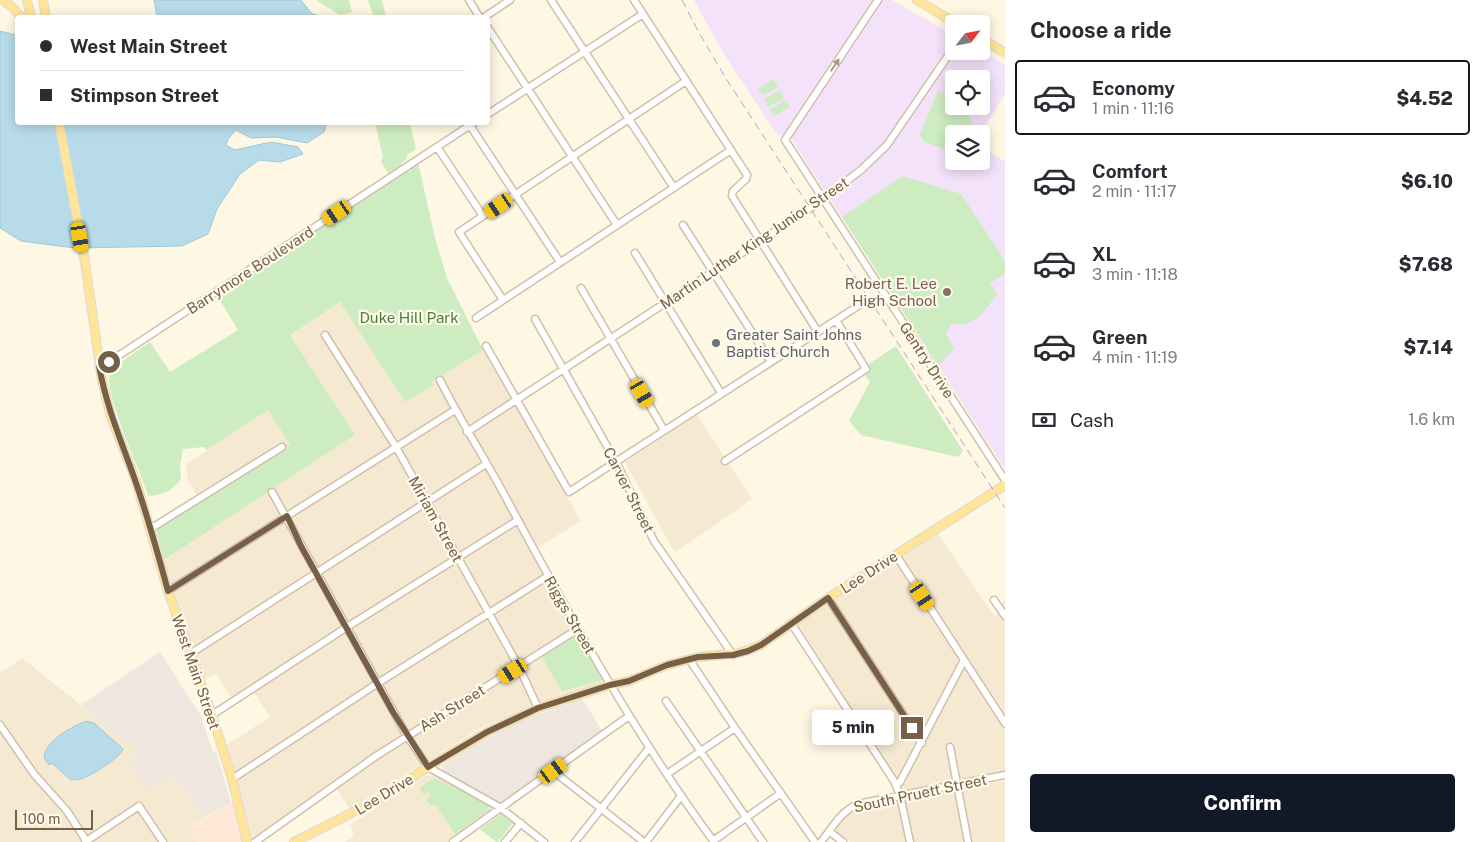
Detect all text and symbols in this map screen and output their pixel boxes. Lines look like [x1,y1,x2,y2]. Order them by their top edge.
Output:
north arrow [945,15,990,60]
map controls [945,15,990,170]
text: Choose a ride [1030,17,1172,43]
text: West Main Street [70,35,227,57]
one-way arrow [830,58,840,71]
button: locate [945,70,990,115]
icon: car [1032,75,1077,120]
text: Economy [1092,77,1175,99]
text: Stimpson Street [70,84,219,106]
text: $4.52 [1396,87,1453,109]
text: 1 min · 11:16 [1092,99,1174,118]
button: layers [945,125,990,170]
icon: car [1032,158,1077,203]
text: Comfort [1092,160,1168,182]
text: $6.10 [1401,170,1453,192]
street label: Martin Luther King Junior Street [657,173,852,313]
text: 2 min · 11:17 [1092,182,1177,201]
car [482,191,515,221]
car [320,198,353,228]
car [70,221,89,253]
street label: Barrymore Boulevard [183,223,317,317]
icon: car [1032,241,1077,286]
text: XL [1092,243,1117,265]
text: $7.68 [1399,253,1453,275]
text: 3 min · 11:18 [1092,265,1178,284]
place label: Robert E. Lee High School [845,275,937,309]
marker: Robert E. Lee High School [941,286,953,298]
park label: Duke Hill Park [359,309,459,326]
street label: Gentry Drive [896,319,958,401]
icon: car [1032,324,1077,369]
place label: Greater Saint Johns Baptist Church [726,326,862,360]
text: Green [1092,326,1147,348]
text: $7.14 [1403,336,1453,358]
marker: Greater Saint Johns Baptist Church [710,337,722,349]
text: 4 min · 11:19 [1092,348,1178,367]
route start [98,351,120,373]
car [628,376,655,410]
icon: cash [1030,406,1058,434]
text: Cash [1070,409,1114,431]
text: 1.6 km [1408,410,1455,429]
street label: Carver Street [600,444,658,536]
street label: Miriam Street [405,473,467,565]
street label: Lee Drive [837,547,901,597]
street label: Riggs Street [541,573,599,657]
car [907,579,936,613]
street label: West Main Street [168,612,224,732]
car [496,657,529,685]
street label: Ash Street [416,681,488,735]
callout: 5 min [812,710,894,746]
route end [901,717,923,739]
text: 5 min [831,718,875,737]
car [536,756,569,786]
street label: Lee Drive [352,770,416,818]
street label: South Pruett Street [852,771,988,815]
button: Confirm [1030,774,1455,832]
scale bar [15,807,92,830]
text: 100 m [22,811,60,827]

